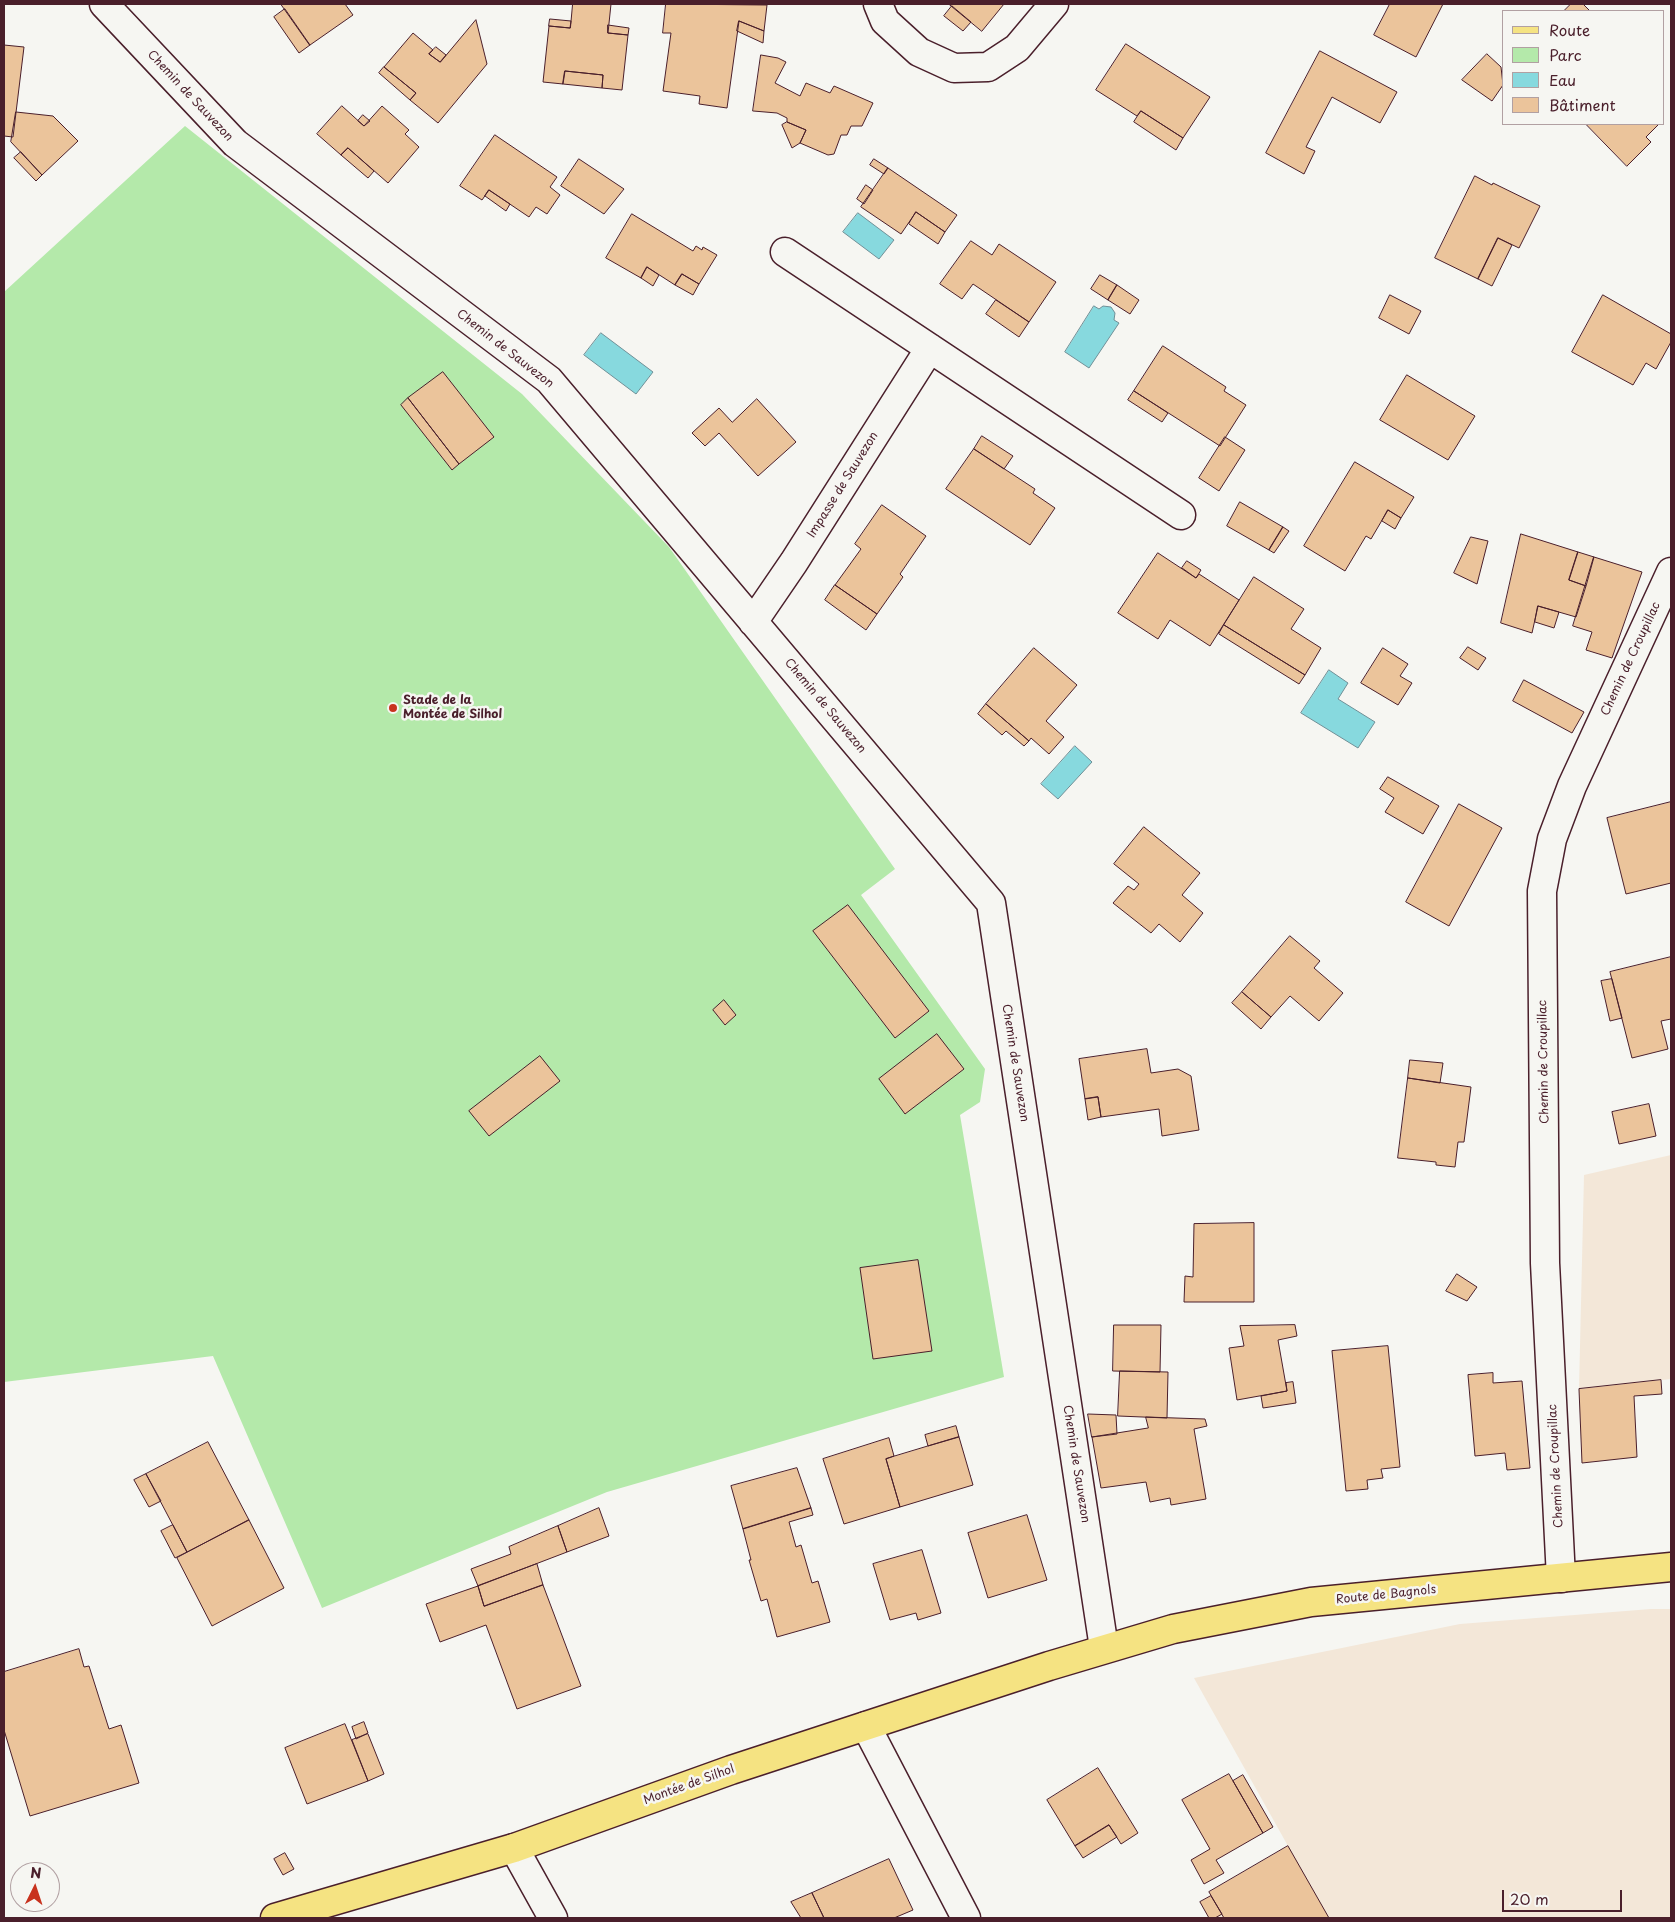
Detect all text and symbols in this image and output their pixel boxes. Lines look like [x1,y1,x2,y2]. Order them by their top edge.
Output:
legend [1502,10,1665,125]
text: Route [1549,18,1590,41]
text: Parc [1549,43,1582,66]
street label: Chemin de Sauvezon [144,48,236,144]
text: Eau [1549,68,1576,91]
text: Bâtiment [1549,93,1616,116]
street label: Chemin de Sauvezon [454,307,556,391]
street label: Impasse de Sauvezon [805,429,881,541]
street label: Chemin de Croupillac [1598,600,1664,718]
street label: Chemin de Sauvezon [781,656,869,756]
place label: Stade de la Montée de Silhol [403,694,502,722]
marker: Stade de la Montée de Silhol [387,702,399,714]
street label: Chemin de Croupillac [1536,1000,1552,1124]
street label: Chemin de Sauvezon [999,1003,1031,1123]
street label: Chemin de Sauvezon [1060,1404,1092,1524]
street label: Chemin de Croupillac [1546,1404,1566,1528]
street label: Route de Bagnols [1335,1583,1437,1607]
street label: Montée de Silhol [642,1762,736,1808]
north arrow [10,1862,60,1912]
text: N [30,1862,42,1883]
scale bar [1505,1880,1625,1912]
text: 20 m [1510,1887,1549,1910]

